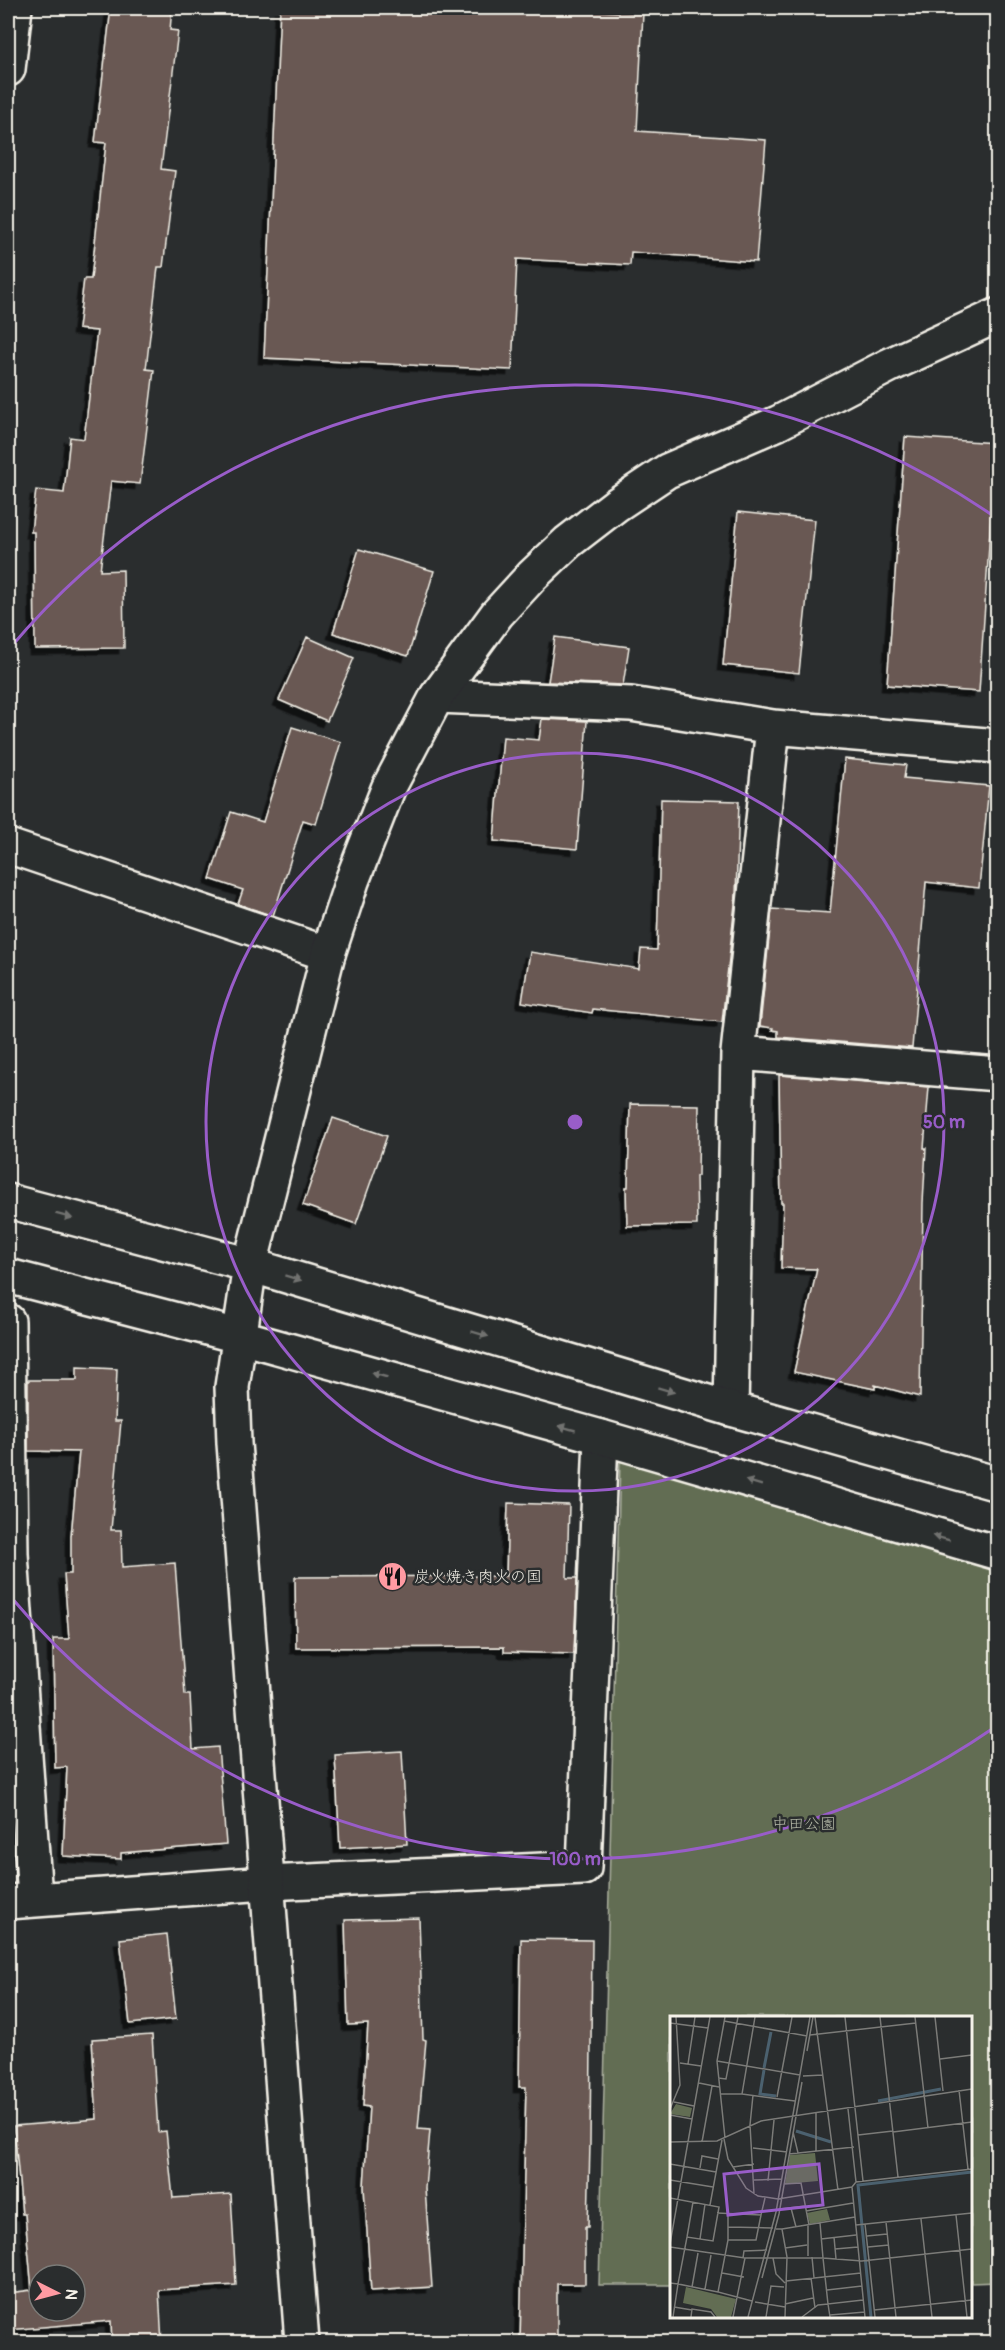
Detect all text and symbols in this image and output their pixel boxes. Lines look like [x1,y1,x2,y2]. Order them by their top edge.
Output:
text: 50 m [923,1111,965,1134]
centre of rings [565,1112,585,1132]
one-way arrow [55,1211,73,1221]
one-way arrow [284,1274,302,1283]
one-way arrow [471,1330,489,1339]
one-way arrow [370,1370,388,1379]
one-way arrow [657,1386,675,1395]
one-way arrow [558,1422,576,1432]
one-way arrow [745,1478,763,1487]
one-way arrow [932,1533,950,1542]
restaurant icon: 炭火焼き肉火の国 [377,1561,409,1593]
place label: 炭火焼き肉火の国 [414,1567,542,1587]
park label: 中田公園 [772,1814,836,1834]
text: 100 m [549,1848,601,1871]
inset map [670,2016,972,2317]
north arrow [27,2263,87,2323]
text: N [60,2288,81,2301]

